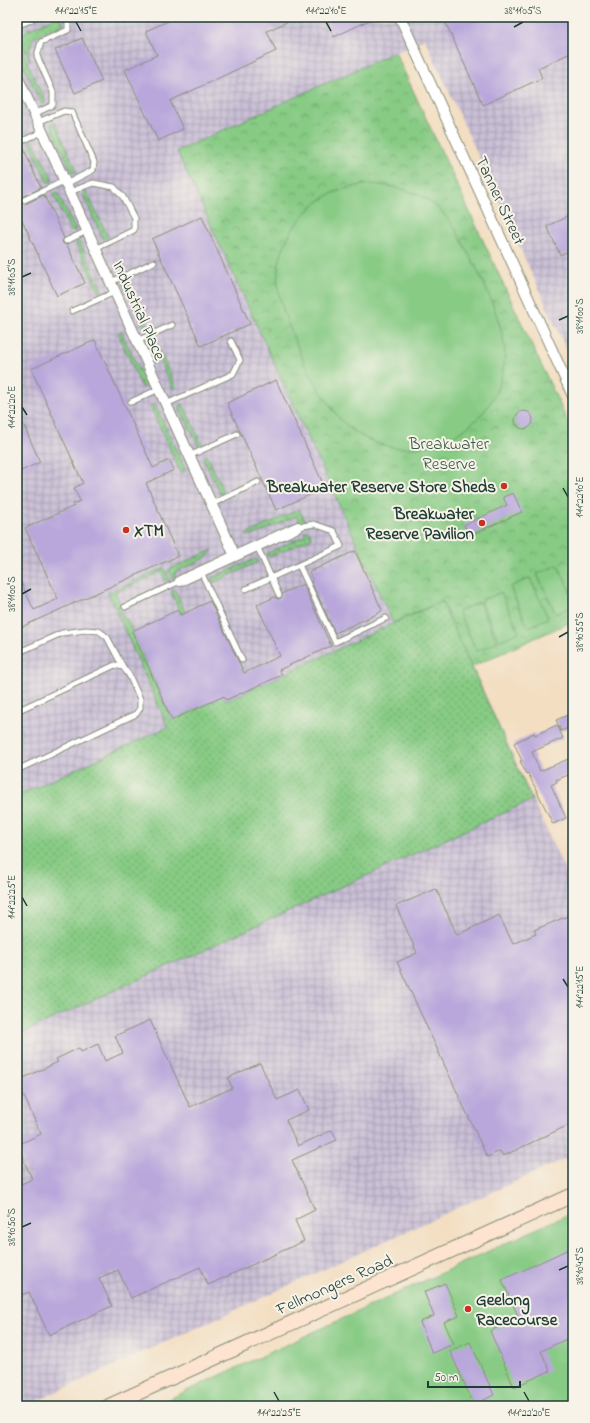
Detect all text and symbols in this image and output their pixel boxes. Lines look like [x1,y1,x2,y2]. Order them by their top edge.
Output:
text: 144°22'15"E [55,4,97,19]
text: 144°22'10"E [306,4,347,19]
text: 38°11'05"S [505,4,542,19]
street label: Tanner Street [468,152,531,250]
street label: Industrial Place [106,257,172,365]
text: 38°11'05"S [5,258,20,295]
text: 38°11'00"S [573,298,588,334]
text: 144°22'20"E [5,386,20,428]
park label: Breakwater Reserve [408,432,490,477]
place label: Breakwater Reserve Store Sheds [266,475,496,500]
text: 144°22'10"E [573,477,588,518]
marker: Breakwater Reserve Store Sheds [499,481,509,491]
place label: Breakwater Reserve Pavilion [366,502,475,547]
marker: Breakwater Reserve Pavilion [477,518,487,528]
place label: XTM [134,519,164,544]
marker: XTM [121,525,131,535]
text: 38°11'00"S [5,576,20,612]
text: 38°10'55"S [573,612,588,652]
text: 144°22'25"E [5,875,20,919]
text: 144°22'15"E [573,966,588,1008]
text: 38°10'50"S [5,1207,20,1246]
text: 38°10'45"S [573,1247,588,1285]
street label: Fellmongers Road [271,1248,398,1324]
place label: Geelong Racecourse [476,1288,559,1333]
marker: Geelong Racecourse [463,1304,473,1314]
scale bar [428,1363,520,1389]
text: 50 m [434,1369,458,1387]
text: 144°22'25"E [257,1406,301,1421]
text: 144°22'20"E [508,1406,550,1421]

